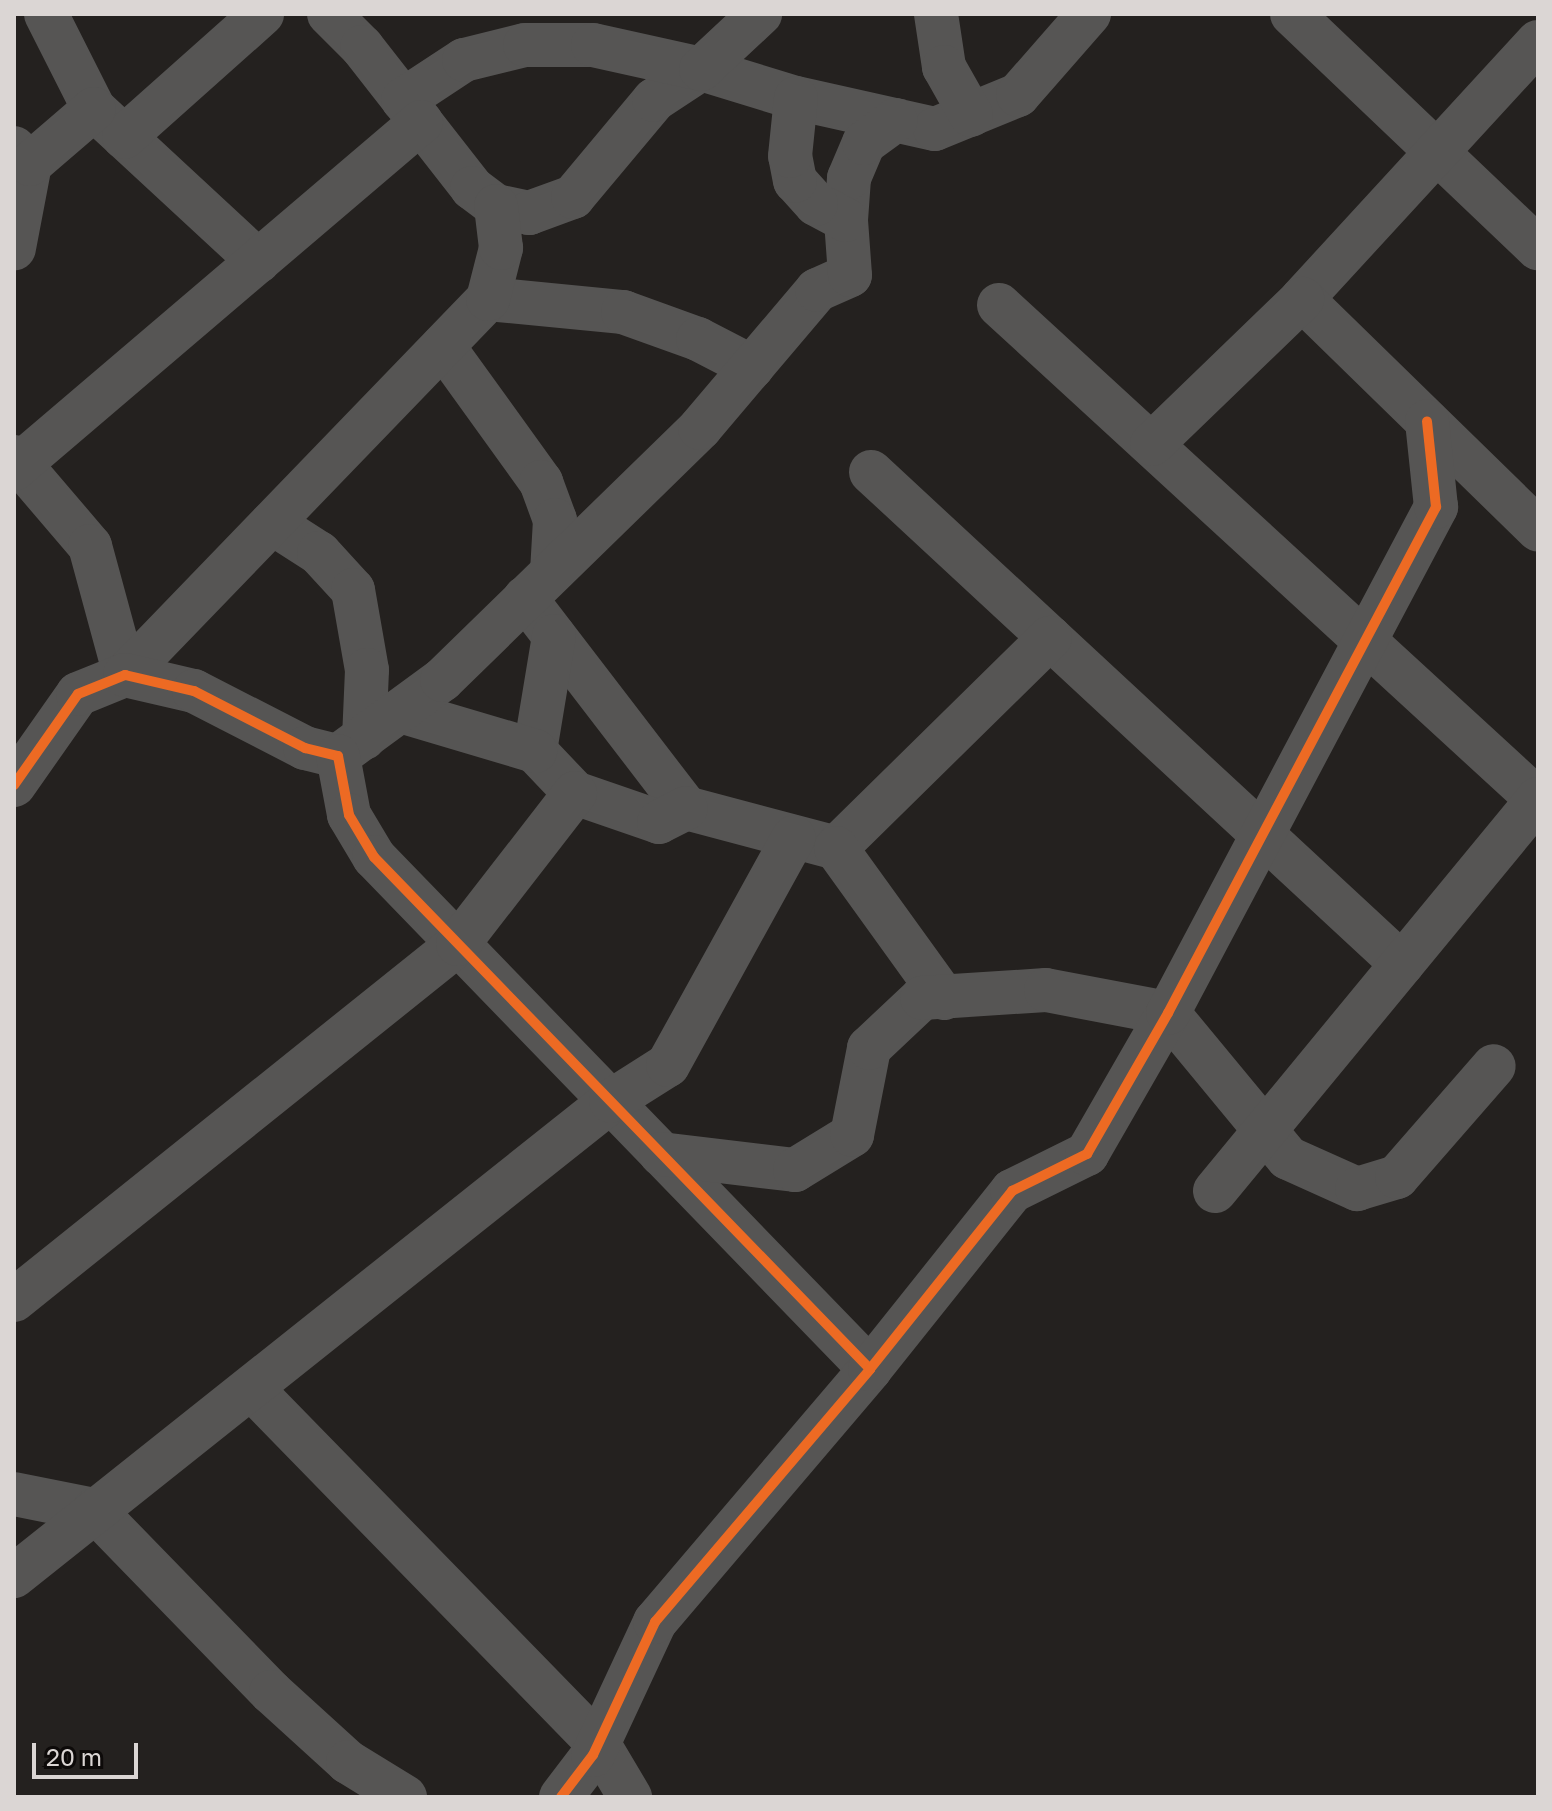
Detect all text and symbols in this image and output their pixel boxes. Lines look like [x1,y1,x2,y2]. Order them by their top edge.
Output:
scale bar [36,1727,142,1777]
text: 20 m [46,1742,102,1771]

